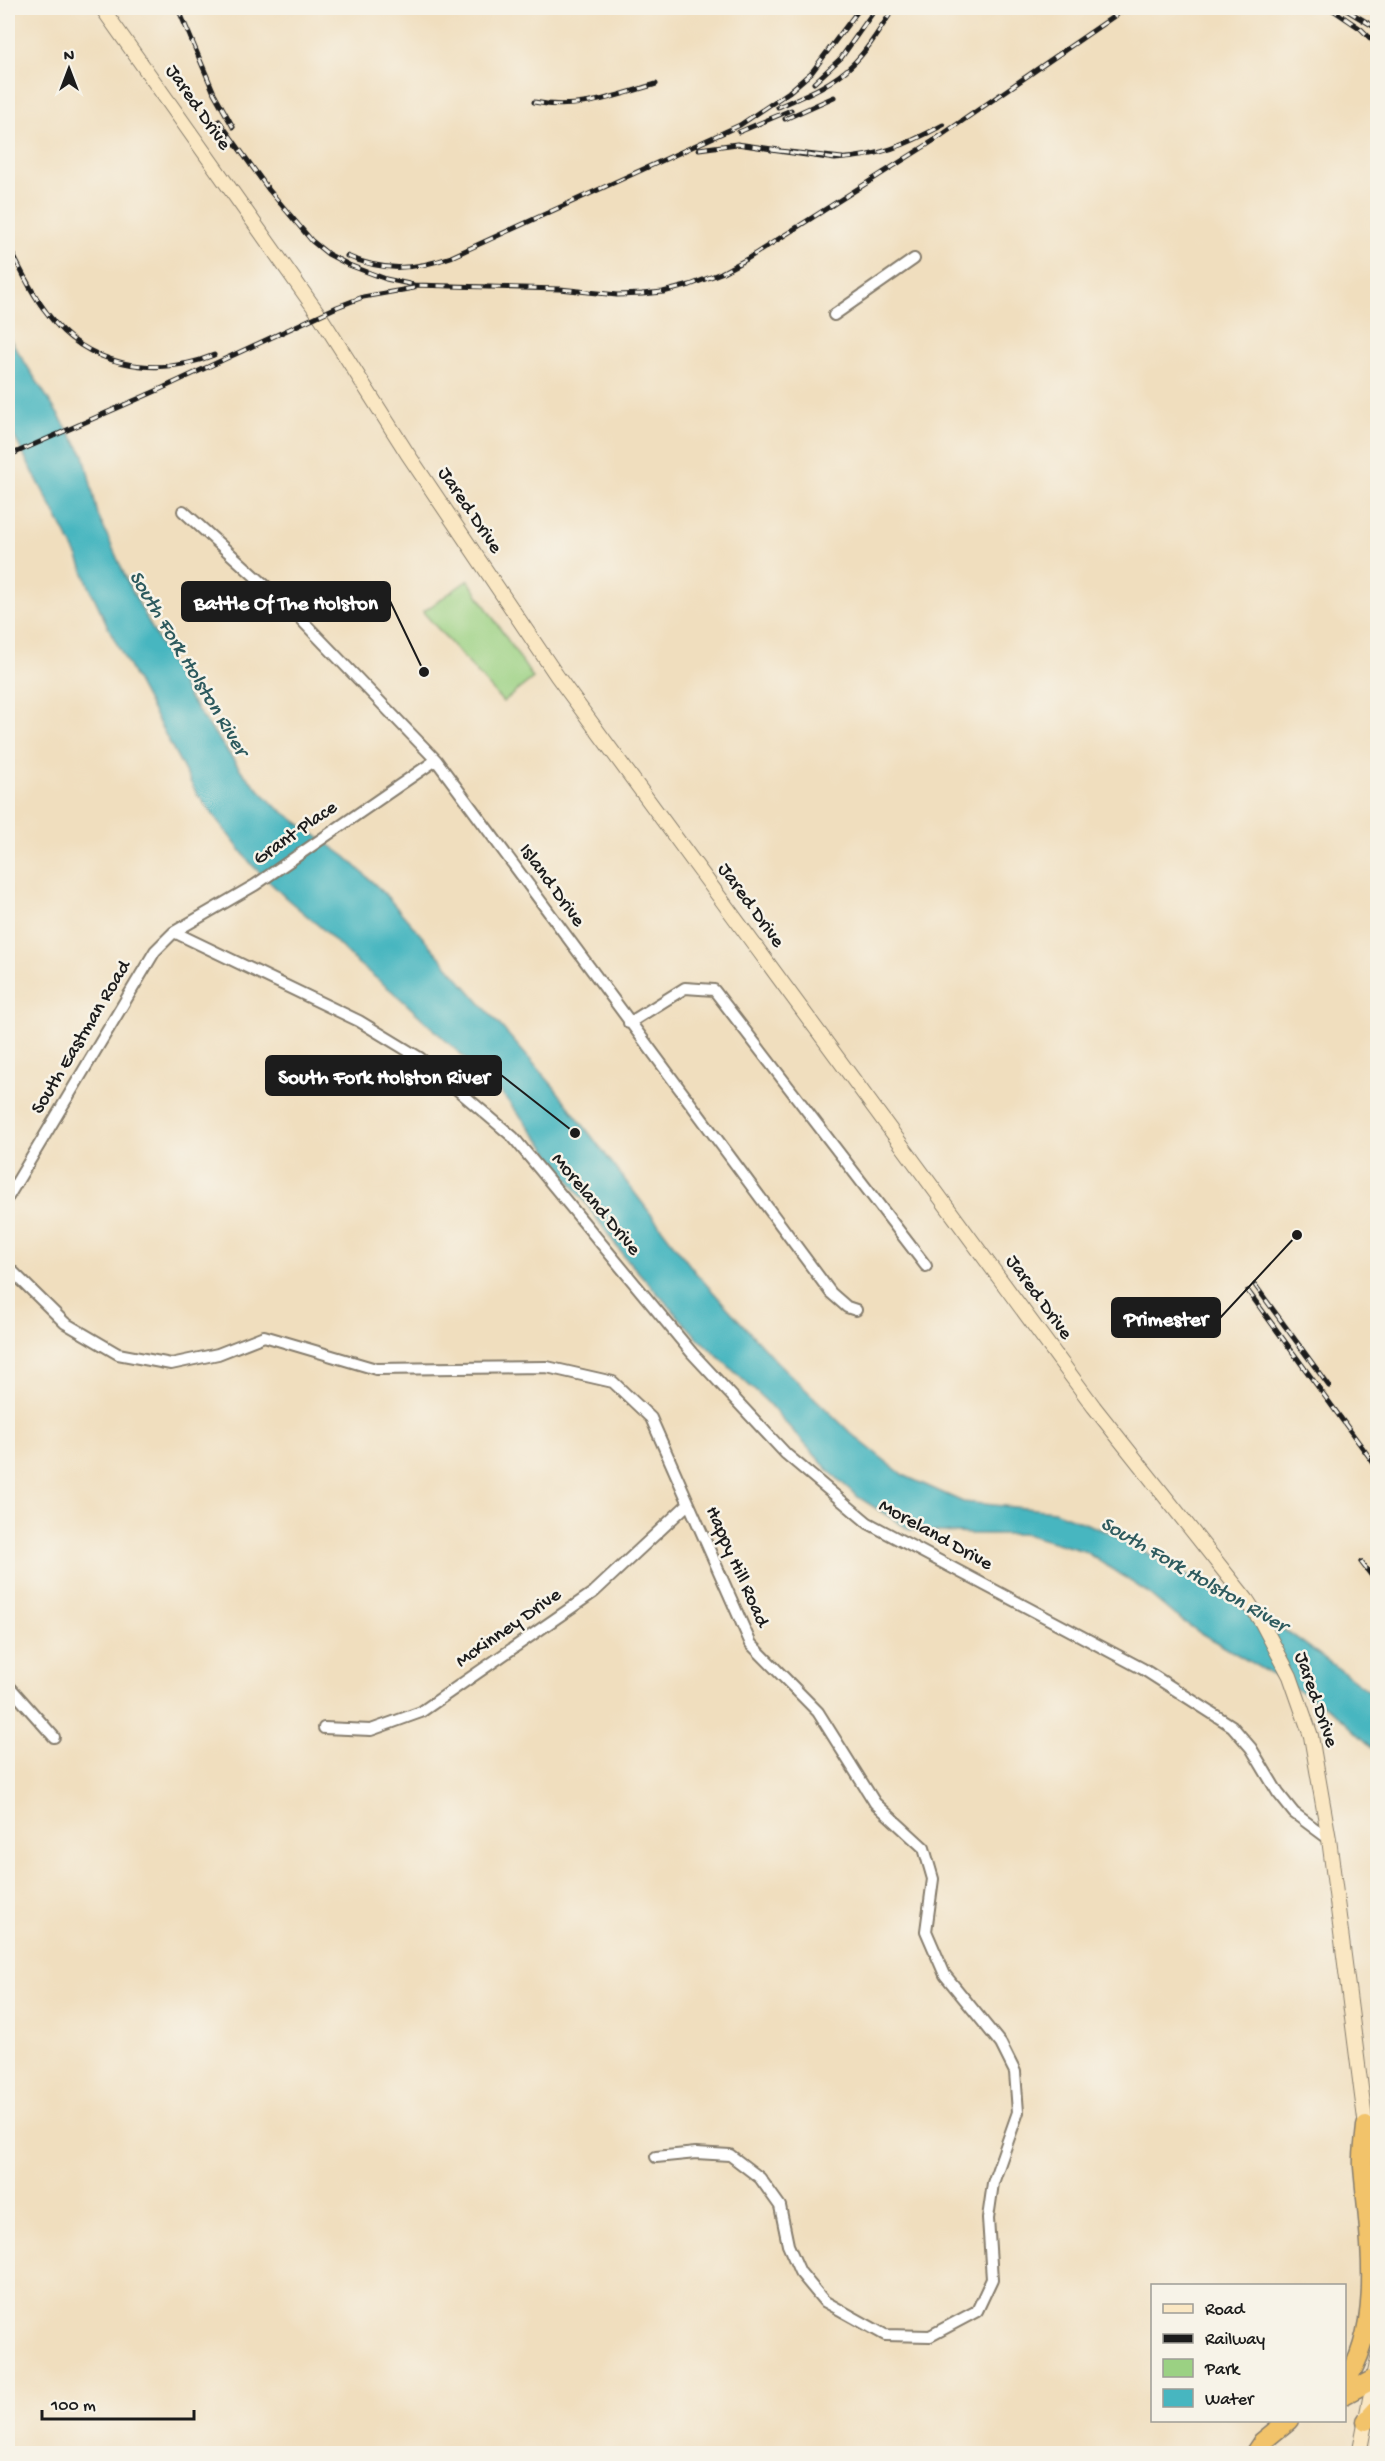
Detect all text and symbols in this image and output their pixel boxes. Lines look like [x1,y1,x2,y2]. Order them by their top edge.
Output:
north arrow [39,39,99,99]
text: N [64,48,75,67]
street label: Jared Drive [159,61,235,156]
street label: Jared Drive [432,463,507,559]
water label: South Fork Holston River [122,567,255,765]
callout: Battle Of The Holston [182,582,390,621]
text: Battle Of The Holston [193,593,379,618]
street label: Grant Place [250,796,343,871]
street label: Island Drive [513,840,589,933]
street label: Jared Drive [712,859,789,953]
street label: South Eastman Road [27,955,138,1119]
callout: South Fork Holston River [266,1056,501,1095]
text: South Fork Holston River [278,1067,492,1092]
street label: Moreland Drive [545,1149,645,1261]
street label: Jared Drive [1000,1251,1077,1345]
callout: Primester [1112,1298,1220,1337]
text: Primester [1123,1309,1211,1334]
street label: Moreland Drive [874,1495,997,1577]
street label: Happy Hill Road [699,1503,774,1633]
water label: South Fork Holston River [1095,1512,1295,1642]
street label: McKinney Drive [452,1584,567,1674]
street label: Jared Drive [1288,1649,1342,1751]
legend [1151,2284,1346,2422]
text: Road [1205,2300,1246,2321]
text: Railway [1205,2330,1265,2351]
text: Park [1204,2360,1241,2381]
scale bar [42,2383,194,2421]
text: Water [1205,2390,1255,2411]
text: 100 m [50,2396,96,2417]

